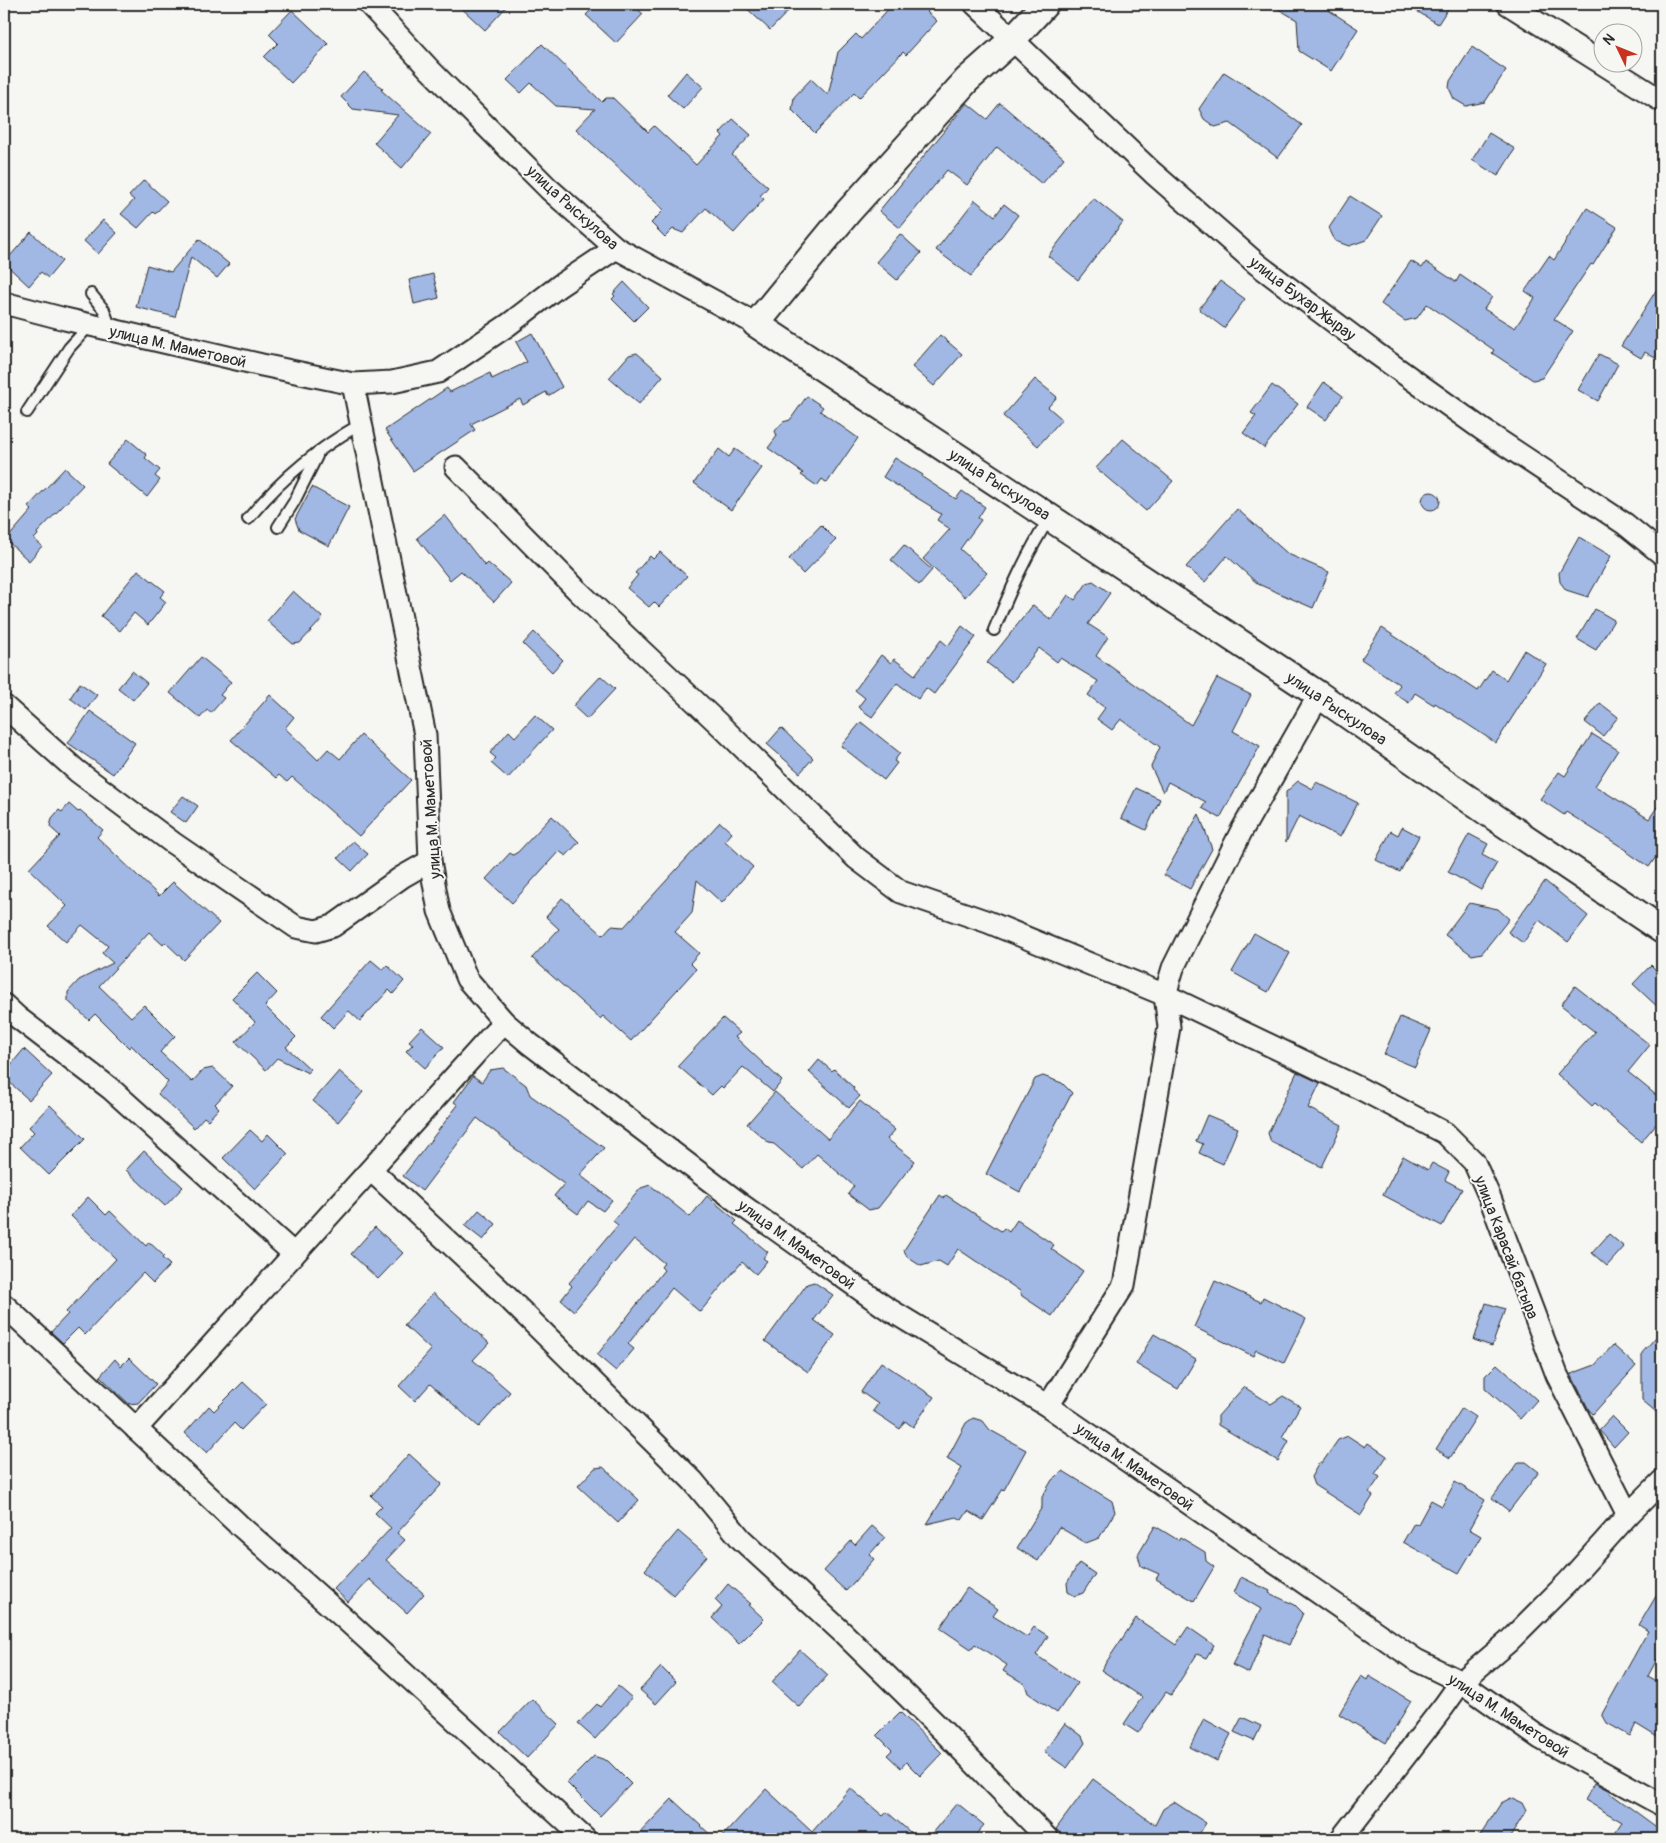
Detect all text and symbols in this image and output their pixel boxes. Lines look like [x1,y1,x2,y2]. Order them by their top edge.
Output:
north arrow [1594,22,1644,72]
text: N [1599,30,1618,49]
street label: улица Рыскулова [521,160,623,254]
street label: улица Бухар Жырау [1244,252,1360,345]
street label: улица М. Маметовой [106,321,248,372]
street label: улица Рыскулова [944,444,1054,525]
street label: улица Рыскулова [1281,667,1391,750]
street label: улица М. Маметовой [416,738,446,880]
street label: улица Карасай батыра [1469,1172,1543,1322]
street label: улица М. Маметовой [733,1195,859,1294]
street label: улица М. Маметовой [1071,1418,1197,1515]
street label: улица М. Маметовой [1443,1669,1573,1762]

